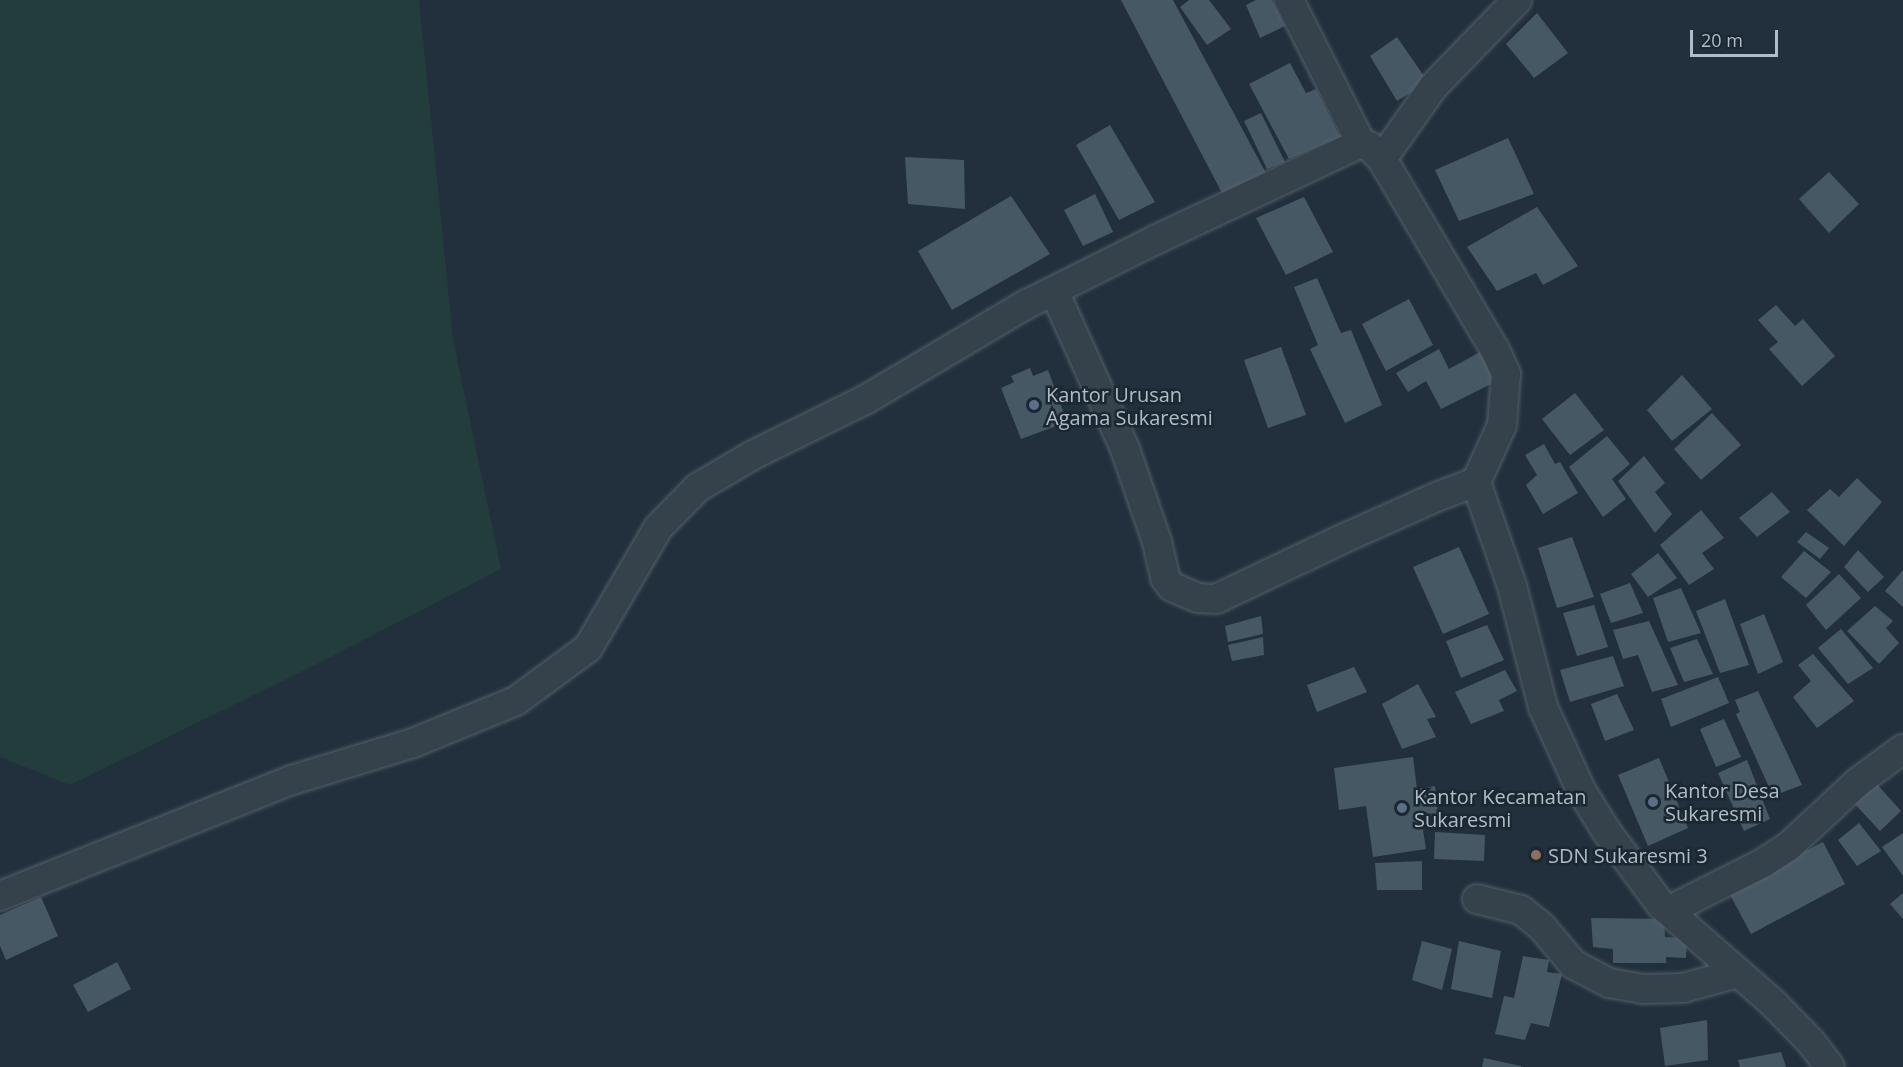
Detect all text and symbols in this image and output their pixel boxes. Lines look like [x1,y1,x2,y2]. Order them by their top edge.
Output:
scale bar [1693,18,1782,56]
text: 20 m [1701,28,1743,52]
place label: Kantor Urusan Agama Sukaresmi [1046,382,1213,429]
marker: Kantor Urusan Agama Sukaresmi [1027,398,1041,412]
place label: Kantor Desa Sukaresmi [1665,778,1780,825]
place label: Kantor Kecamatan Sukaresmi [1414,784,1586,831]
marker: Kantor Desa Sukaresmi [1646,795,1660,809]
marker: Kantor Kecamatan Sukaresmi [1395,801,1409,815]
place label: SDN Sukaresmi 3 [1548,843,1708,867]
marker: SDN Sukaresmi 3 [1529,848,1543,862]

